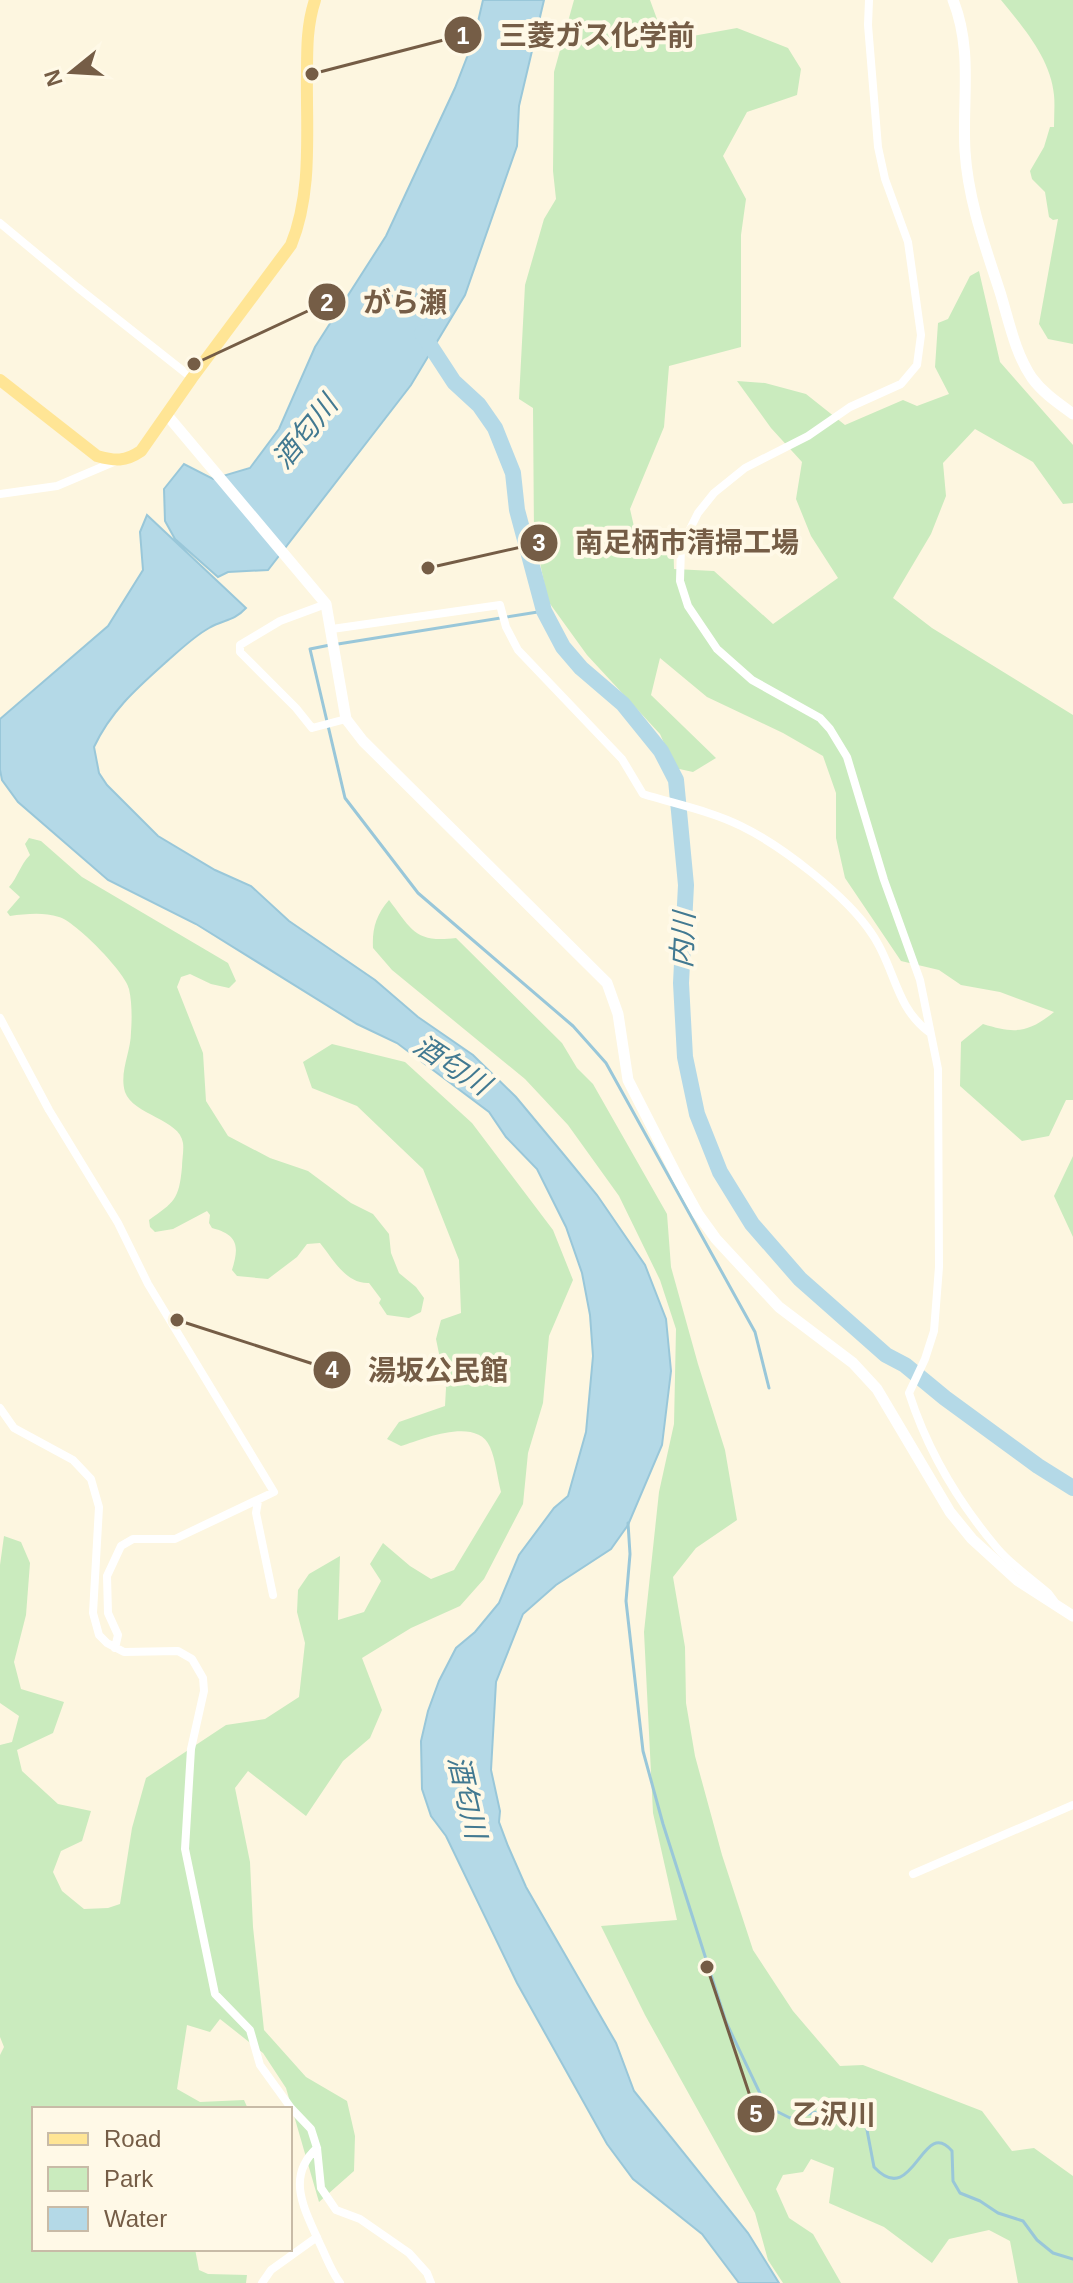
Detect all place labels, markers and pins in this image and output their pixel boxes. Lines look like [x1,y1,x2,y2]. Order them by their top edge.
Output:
callout: 三菱ガス化学前 [443,9,711,61]
callout: がら瀬 [307,276,463,328]
callout: 南足柄市清掃工場 [519,517,815,569]
callout: 湯坂公民館 [312,1344,524,1396]
callout: 乙沢川 [736,2088,892,2140]

